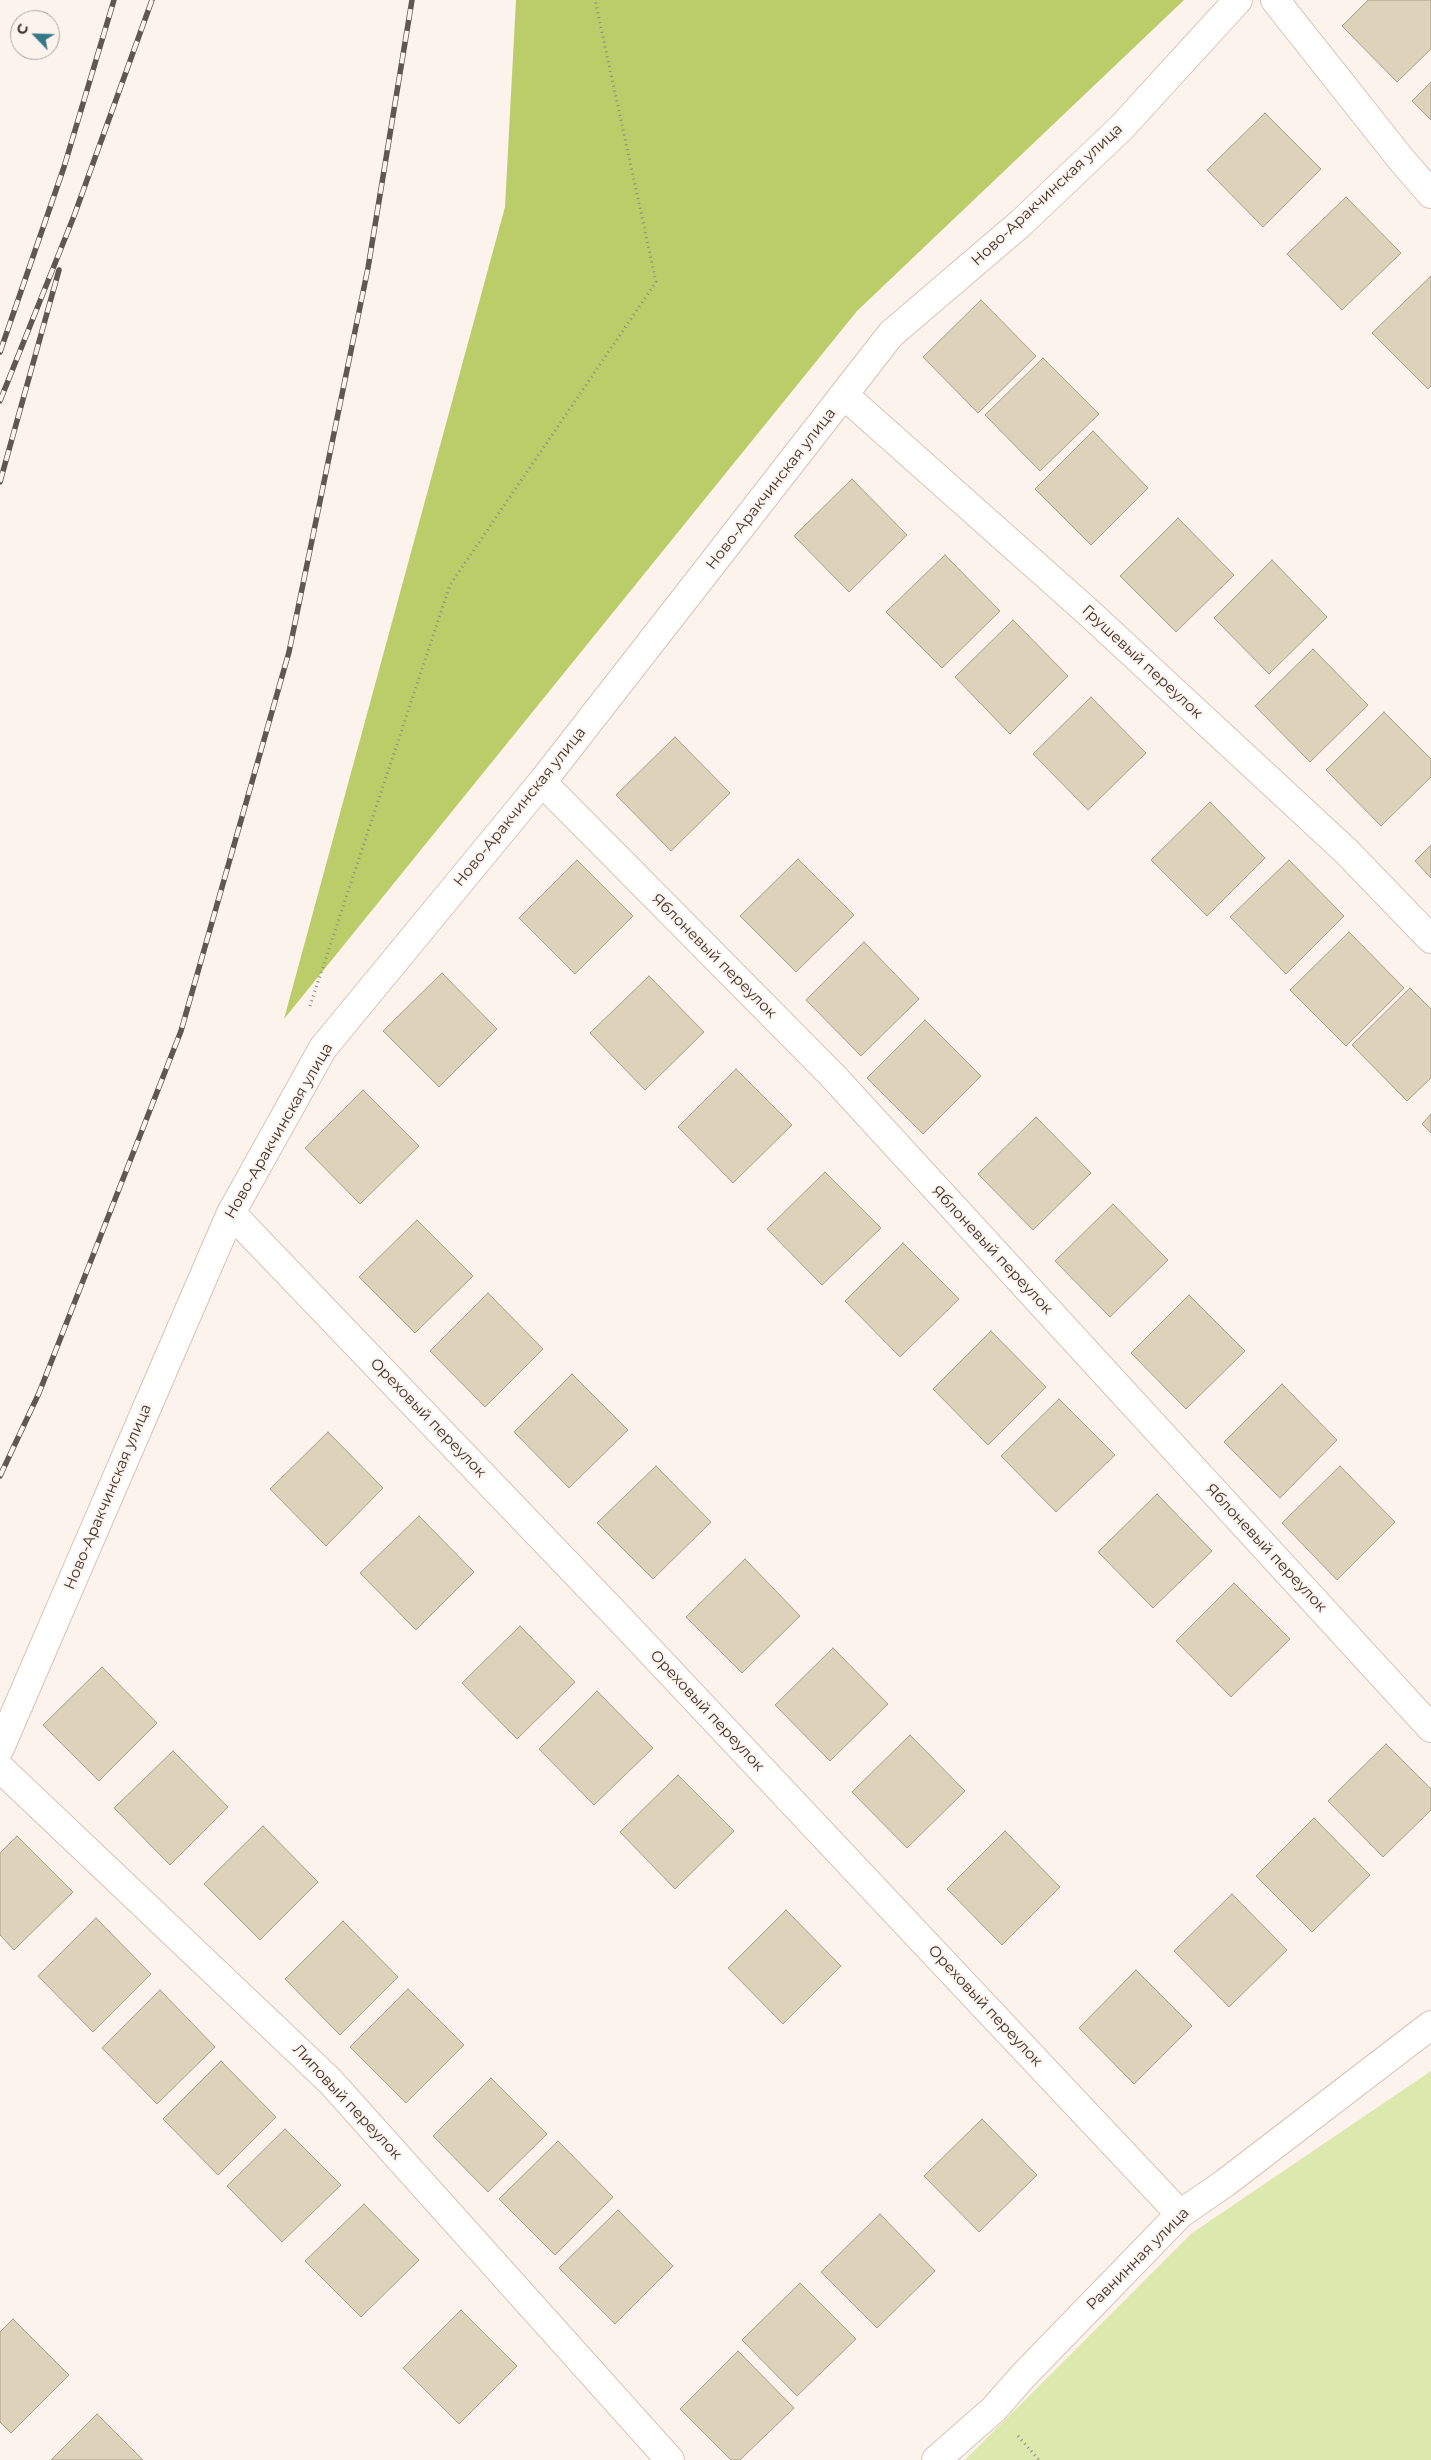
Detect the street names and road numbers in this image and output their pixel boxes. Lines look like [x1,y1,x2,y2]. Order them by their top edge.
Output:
street label: Ново-Аракчинская улица [968,120,1126,270]
street label: Ново-Аракчинская улица [702,405,840,573]
street label: Грушевый переулок [1078,602,1206,722]
street label: Ново-Аракчинская улица [450,724,590,890]
street label: Яблоневый переулок [648,890,780,1022]
street label: Ново-Аракчинская улица [221,1040,337,1222]
street label: Яблоневый переулок [928,1182,1056,1318]
street label: Ореховый переулок [366,1355,490,1481]
street label: Ново-Аракчинская улица [61,1401,155,1593]
street label: Яблоневый переулок [1202,1480,1330,1616]
street label: Ореховый переулок [646,1647,768,1775]
street label: Ореховый переулок [924,1942,1046,2070]
street label: Липовый переулок [289,2040,405,2164]
street label: Равнинная улица [1083,2204,1193,2314]

